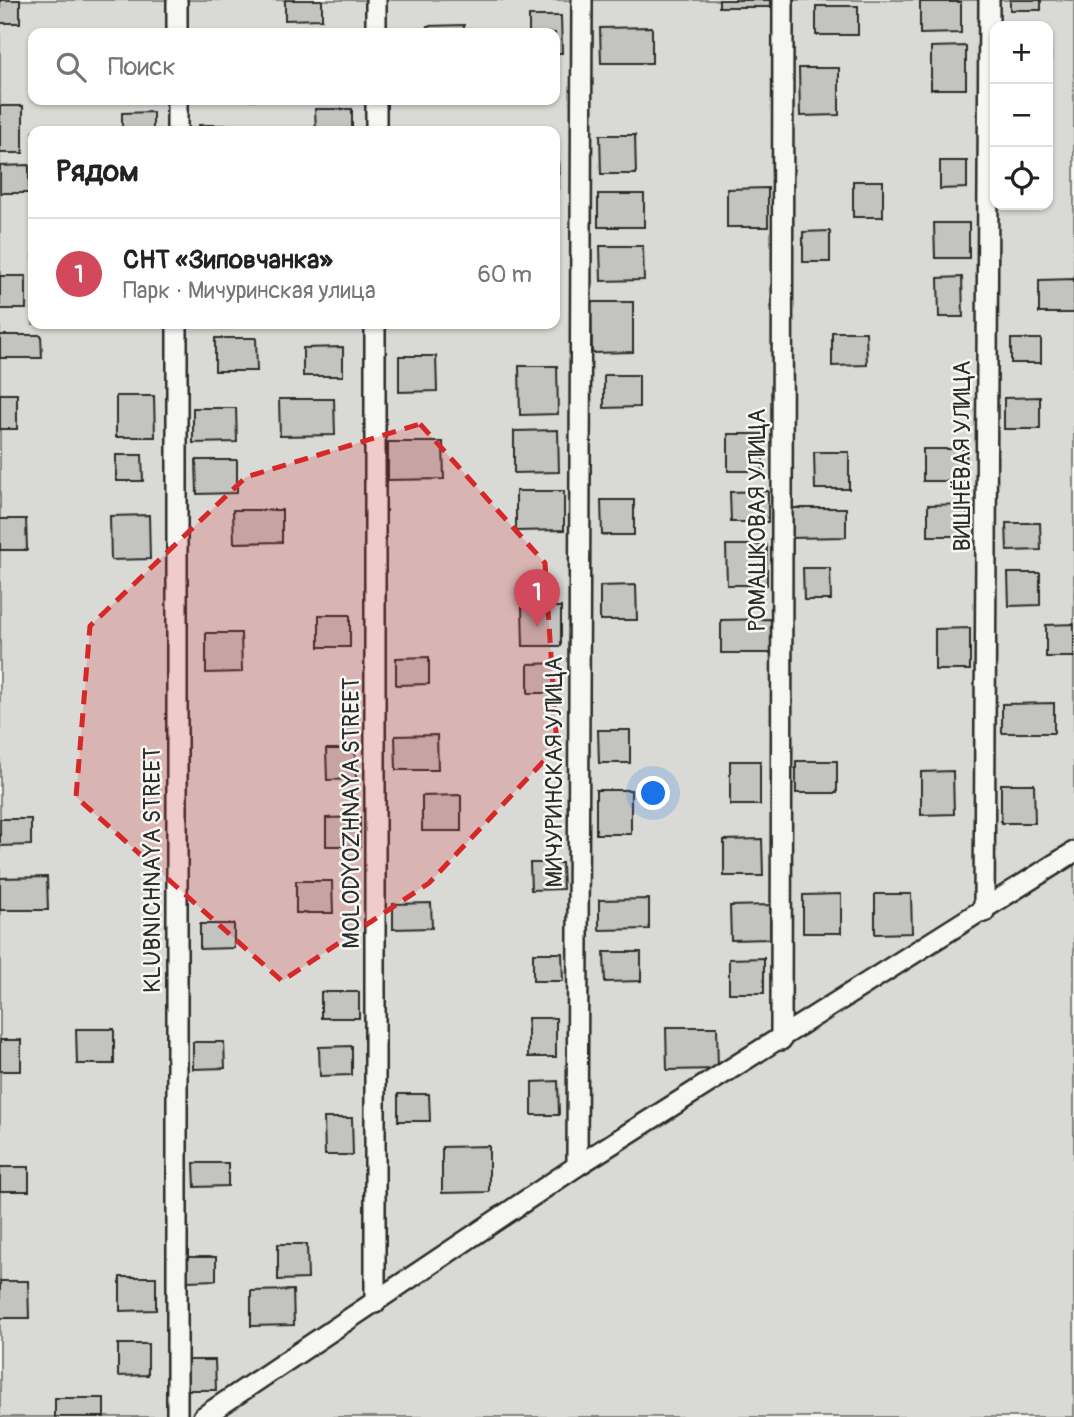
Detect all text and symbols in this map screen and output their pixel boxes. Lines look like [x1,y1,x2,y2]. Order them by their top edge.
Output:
map controls [990,21,1053,210]
button: + [990,21,1053,84]
search box [28,28,560,105]
icon: search [52,48,90,86]
text: Поиск [108,51,176,83]
button: − [990,84,1053,147]
button: locate [990,147,1053,210]
text: Рядом [56,153,139,190]
text: СНТ «Зиповчанка» [123,244,333,276]
text: 1 [75,260,84,289]
text: 60 m [477,260,532,289]
text: Парк · Мичуринская улица [123,276,376,305]
street label: ВИШНЁВАЯ УЛИЦА [948,360,977,552]
street label: РОМАШКОВАЯ УЛИЦА [743,408,772,632]
pin: 1 [514,569,560,627]
street label: МИЧУРИНСКАЯ УЛИЦА [540,656,569,888]
street label: MOLODYOZHNAYA STREET [337,677,366,949]
street label: KLUBNICHNAYA STREET [138,747,167,993]
your location [636,776,670,810]

